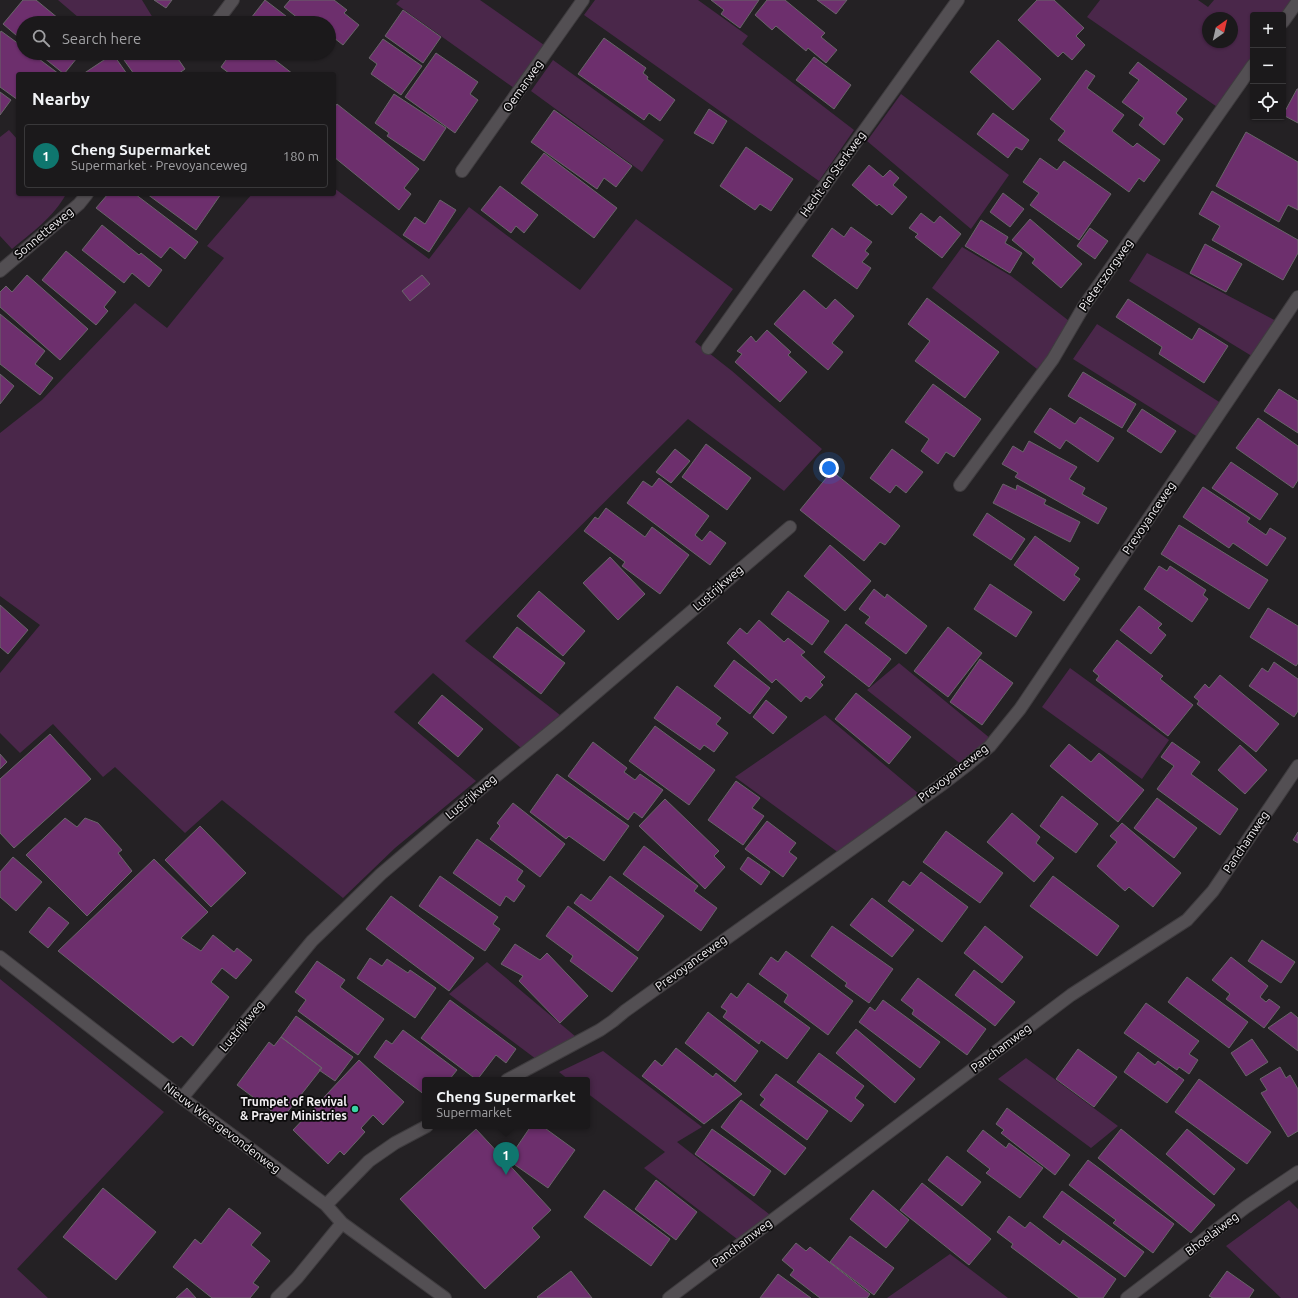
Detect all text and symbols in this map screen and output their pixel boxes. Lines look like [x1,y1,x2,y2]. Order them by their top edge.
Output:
north arrow [1202,12,1238,48]
map controls [1250,12,1286,120]
button: + [1250,12,1286,48]
search box [16,16,336,60]
icon: search [30,27,52,49]
text: Search here [62,30,141,47]
button: − [1250,48,1286,84]
street label: Oemarweg [500,57,545,114]
button: locate [1250,84,1286,120]
text: Nearby [32,89,90,108]
street label: Hecht en Sterkweg [797,129,868,219]
text: Cheng Supermarket [71,141,211,158]
text: 1 [42,149,50,163]
text: 180 m [283,149,319,163]
text: Supermarket · Prevoyanceweg [71,158,248,172]
street label: Sonnetteweg [12,204,76,261]
street label: Pieterszorgweg [1076,236,1135,313]
your location [819,458,839,478]
street label: Prevoyanceweg [1119,479,1178,557]
street label: Lustrijkweg [690,562,745,613]
street label: Prevoyanceweg [915,741,990,804]
street label: Lustrijkweg [443,772,499,822]
street label: Panchamweg [1220,808,1271,875]
street label: Prevoyanceweg [653,932,729,993]
street label: Lustrijkweg [217,998,267,1054]
street label: Panchamweg [968,1021,1033,1074]
popup [422,1077,590,1129]
street label: Nieuw Weergevondenweg [162,1080,283,1176]
text: Cheng Supermarket [436,1088,576,1105]
place label: Trumpet of Revival & Prayer Ministries [240,1095,347,1122]
marker: Trumpet of Revival & Prayer Ministries [350,1104,360,1114]
text: Supermarket [436,1105,512,1119]
pin: 1 [493,1142,519,1175]
street label: Bhoelaiweg [1183,1209,1241,1258]
street label: Panchamweg [709,1216,774,1269]

